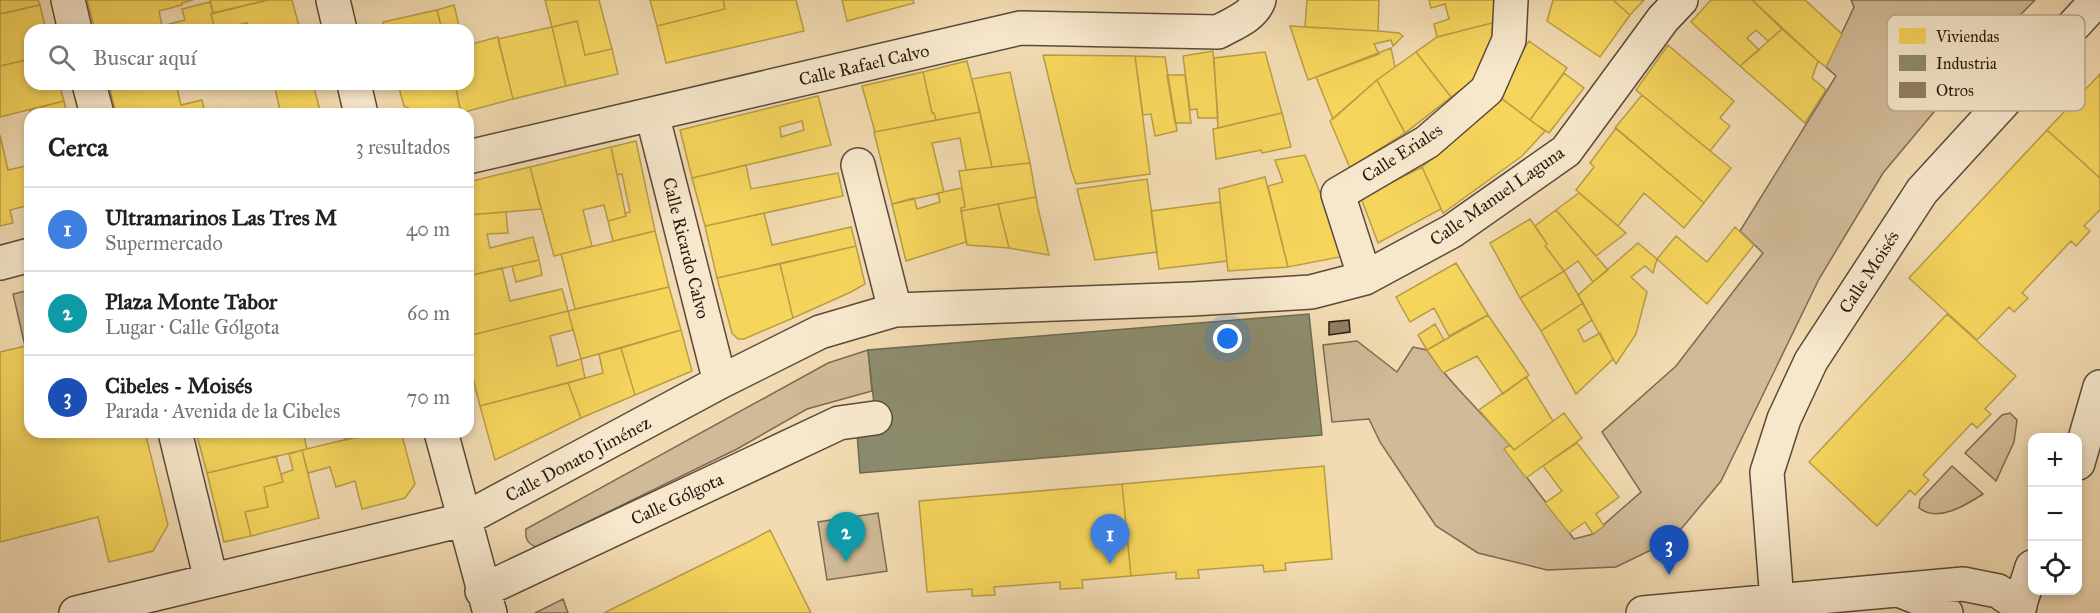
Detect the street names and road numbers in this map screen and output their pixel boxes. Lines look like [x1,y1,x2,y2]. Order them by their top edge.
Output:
street label: Calle Rafael Calvo [797,39,931,91]
street label: Calle Eriales [1357,119,1447,187]
street label: Calle Manuel Laguna [1426,141,1569,251]
street label: Calle Ricardo Calvo [658,175,714,321]
street label: Calle Moisés [1834,227,1904,317]
street label: Calle Donato Jiménez [502,411,655,508]
street label: Calle Gólgota [627,468,728,531]

